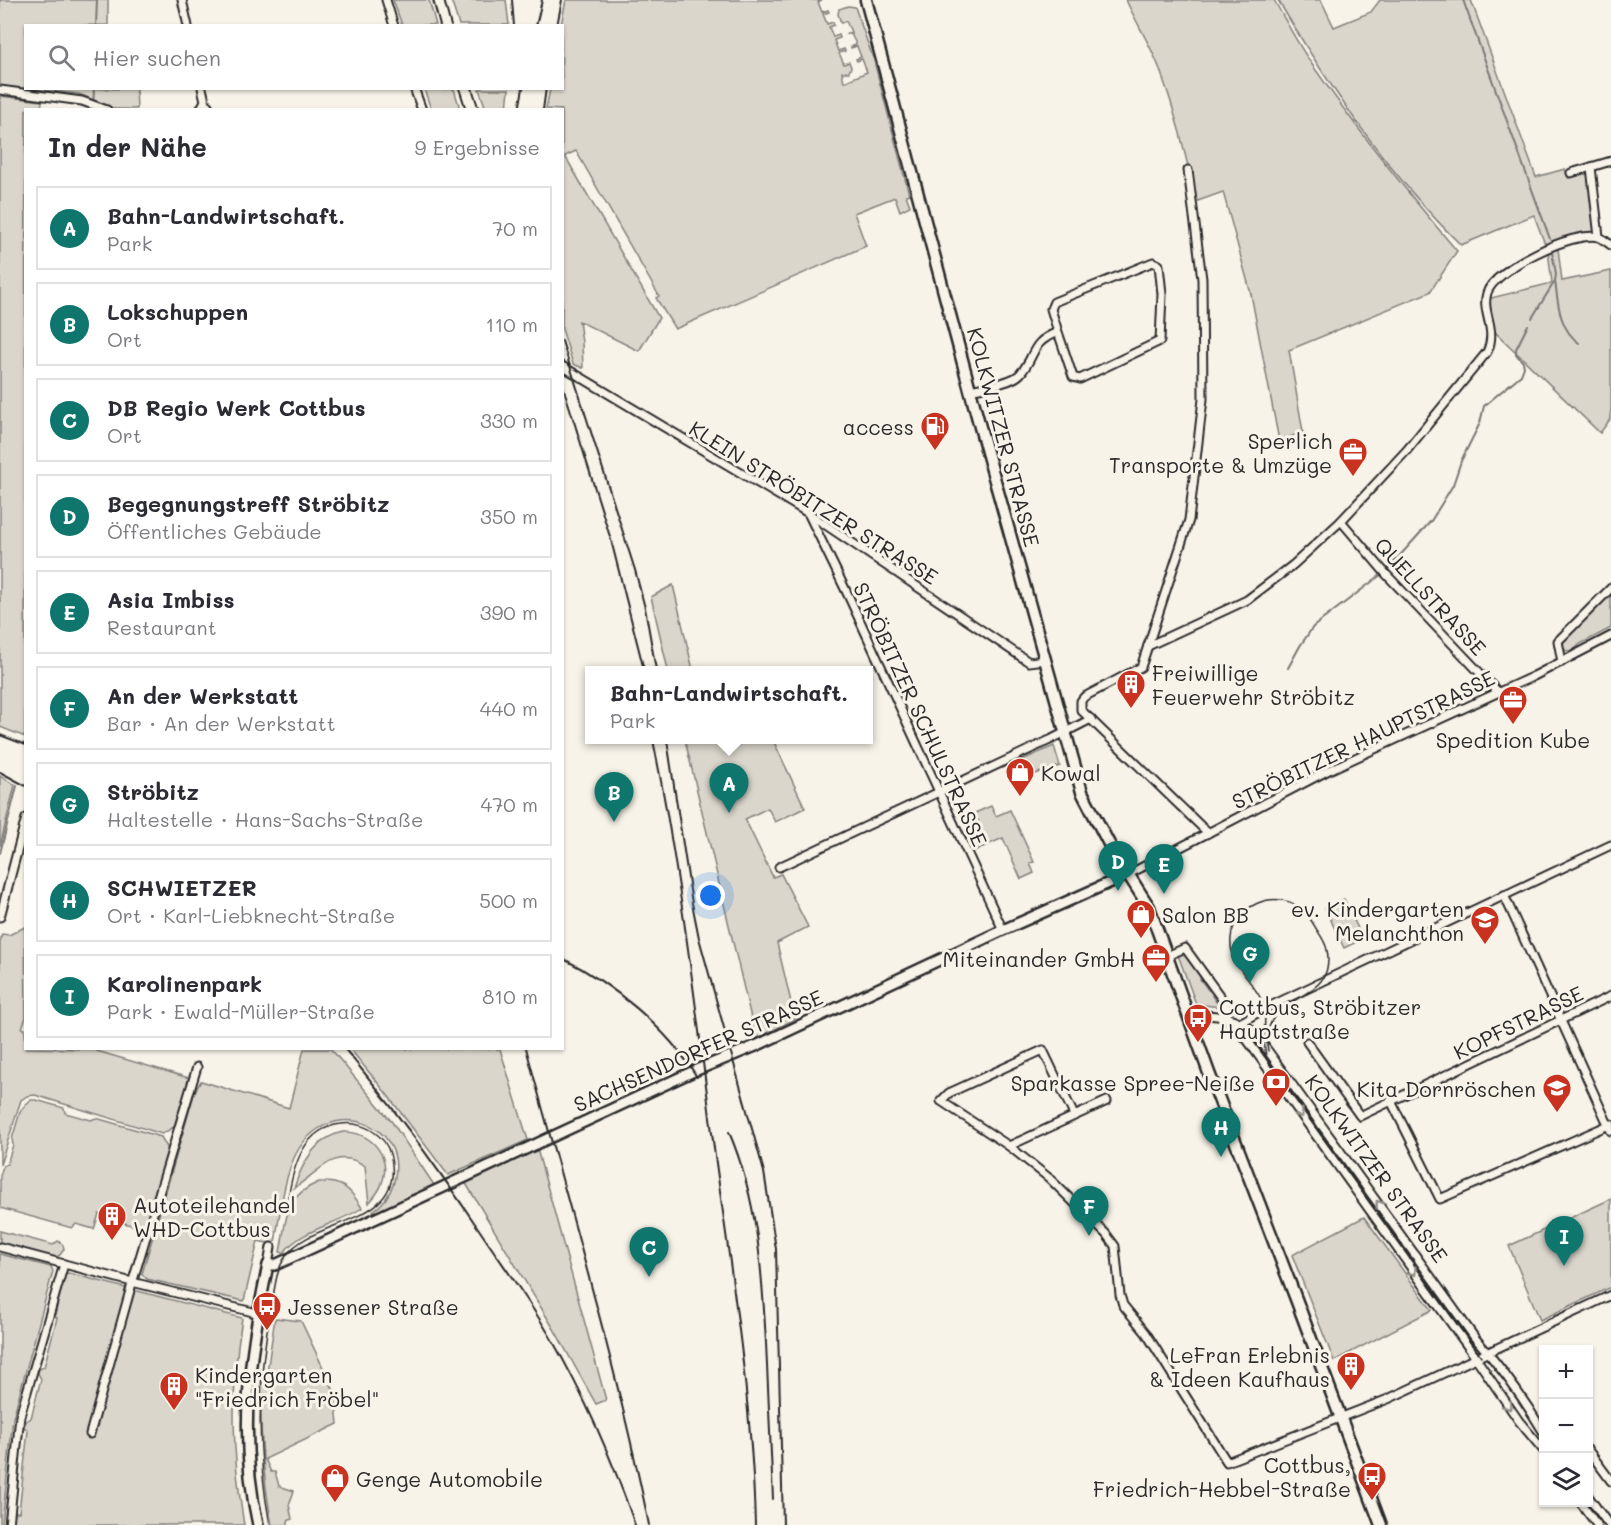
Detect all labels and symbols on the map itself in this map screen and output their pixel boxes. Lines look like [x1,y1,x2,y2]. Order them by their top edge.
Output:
street label: KOLKWITZER STRASSE [962,324,1046,550]
fuel station icon: access [919,410,951,452]
place label: access [843,413,914,440]
street label: KLEIN STRÖBITZER STRASSE [685,414,943,590]
place label: Sperlich Transporte & Umzüge [1109,427,1332,478]
office icon: Sperlich Transporte & Umzüge [1337,436,1369,478]
street label: QUELLSTRASSE [1369,531,1493,661]
street label: STRÖBITZER SCHULSTRASSE [848,578,994,850]
place label: Freiwillige Feuerwehr Ströbitz [1152,659,1355,710]
street label: STRÖBITZER HAUPTSTRASSE [1227,663,1499,815]
building icon: Freiwillige Feuerwehr Ströbitz [1115,668,1147,710]
office icon: Spedition Kube [1497,684,1529,726]
place label: Spedition Kube [1436,726,1590,753]
shop icon: Kowal [1004,756,1036,798]
place label: Kowal [1041,759,1101,786]
pin: A [710,764,748,813]
pin: B [594,772,634,822]
pin: D [1098,842,1138,891]
pin: E [1144,844,1184,894]
your location [696,881,725,910]
place label: ev. Kindergarten Melanchthon [1291,895,1464,946]
shop icon: Salon BB [1125,898,1157,940]
place label: Salon BB [1162,901,1249,928]
school or university icon: ev. Kindergarten Melanchthon [1469,904,1501,946]
pin: G [1230,934,1270,983]
office icon: Miteinander GmbH [1140,942,1172,984]
place label: Miteinander GmbH [943,945,1135,972]
street label: KOPFSTRASSE [1449,979,1587,1065]
street label: SACHSENDORFER STRASSE [569,983,827,1117]
place label: Cottbus, Ströbitzer Hauptstraße [1219,993,1421,1044]
bus stop icon: Cottbus, Ströbitzer Hauptstraße [1182,1002,1214,1044]
bank icon: Sparkasse Spree-Neiße [1260,1066,1292,1108]
place label: Sparkasse Spree-Neiße [1011,1069,1255,1096]
street label: KOLKWITZER STRASSE [1300,1069,1454,1267]
school or university icon: Kita Dornröschen [1541,1072,1573,1114]
place label: Kita Dornröschen [1357,1075,1536,1102]
one-way arrow [1293,1107,1304,1118]
pin: H [1202,1108,1240,1157]
pin: F [1070,1186,1108,1236]
place label: Autoteilehandel WHD-Cottbus [133,1191,296,1242]
building icon: Autoteilehandel WHD-Cottbus [96,1200,128,1242]
one-way arrow [1375,1200,1386,1211]
pin: I [1544,1216,1584,1266]
pin: C [630,1228,668,1277]
one-way arrow [1406,1266,1417,1277]
bus stop icon: Jessener Straße [251,1290,283,1332]
place label: Jessener Straße [288,1293,459,1320]
place label: LeFran Erlebnis & Ideen Kaufhaus [1149,1341,1330,1392]
building icon: LeFran Erlebnis & Ideen Kaufhaus [1335,1350,1367,1392]
place label: Kindergarten "Friedrich Fröbel" [195,1361,379,1412]
building icon: Kindergarten "Friedrich Fröbel" [158,1370,190,1412]
one-way arrow [1501,1399,1512,1410]
place label: Cottbus, Friedrich-Hebbel-Straße [1093,1451,1351,1502]
bus stop icon: Cottbus, Friedrich-Hebbel-Straße [1356,1460,1388,1502]
shop icon: Genge Automobile [319,1462,351,1504]
place label: Genge Automobile [356,1465,543,1492]

